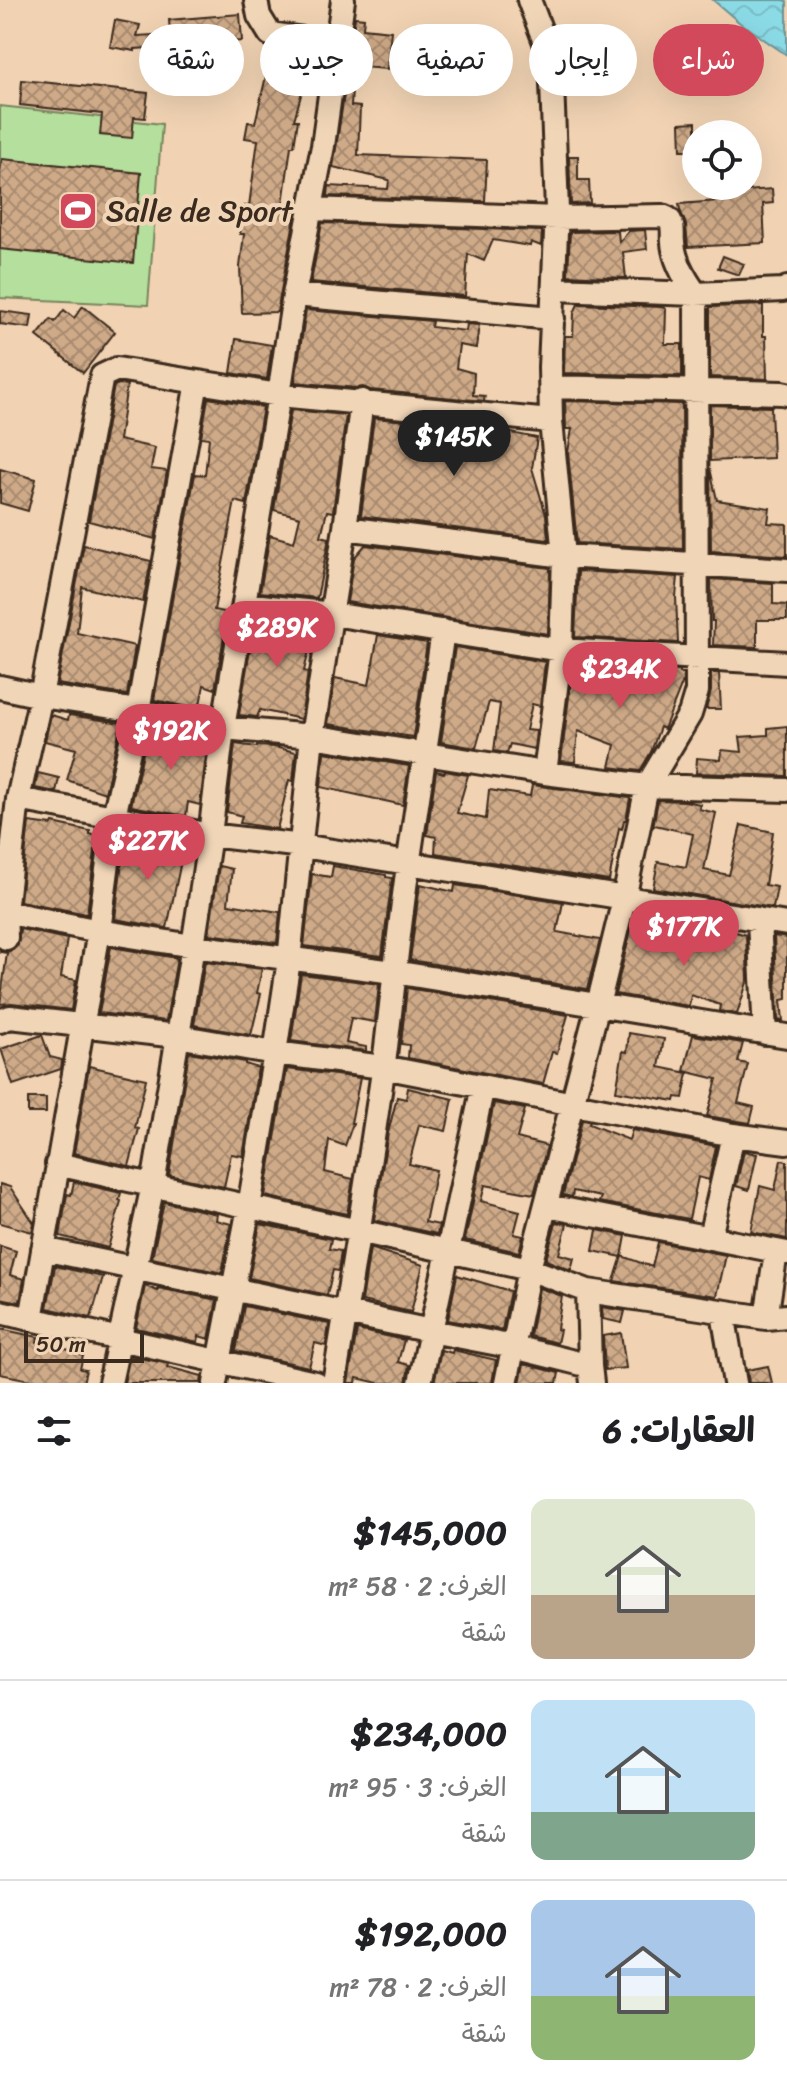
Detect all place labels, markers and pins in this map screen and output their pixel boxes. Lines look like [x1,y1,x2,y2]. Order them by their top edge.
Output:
place label: Salle de Sport [106,184,295,238]
sports icon: Salle de Sport [57,190,99,232]
pin: $145K [398,410,510,478]
pin: $289K [221,601,333,669]
pin: $234K [564,642,676,710]
pin: $192K [115,704,227,772]
pin: $227K [92,814,204,882]
pin: $177K [628,900,740,968]

